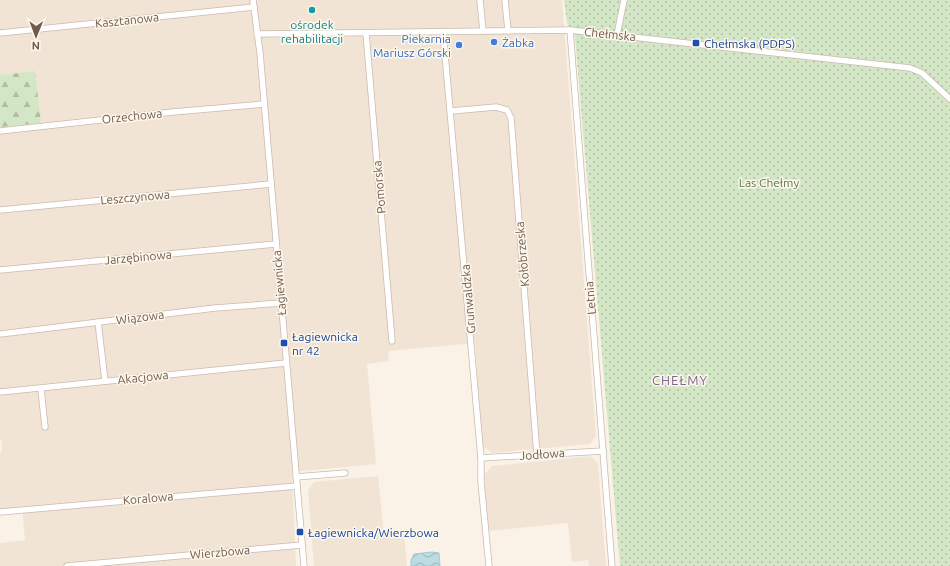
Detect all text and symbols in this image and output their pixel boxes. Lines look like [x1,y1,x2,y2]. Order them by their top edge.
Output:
marker: ośrodek rehabilitacji [307,5,317,15]
street label: Kasztanowa [94,10,160,30]
north arrow [16,16,56,56]
place label: ośrodek rehabilitacji [281,18,343,45]
street label: Chełmska [584,25,636,43]
place label: Piekarnia Mariusz Górski [373,32,451,59]
place label: Żabka [502,36,534,49]
marker: Żabka [489,37,499,47]
place label: Chełmska (PDPS) [704,37,795,51]
marker: Chełmska (PDPS) [691,38,701,48]
text: N [32,40,40,52]
marker: Piekarnia Mariusz Górski [454,40,464,50]
street label: Orzechowa [101,106,163,126]
street label: Pomorska [370,160,388,214]
park label: Las Chełmy [739,176,799,189]
street label: Leszczynowa [100,187,170,207]
street label: Kołobrzeska [513,221,531,287]
street label: Jarzębinowa [104,248,172,266]
street label: Łagiewnicka [270,250,288,316]
street label: Grunwaldzka [458,264,478,334]
street label: Letnia [582,281,598,315]
street label: Wiązowa [115,308,165,326]
place label: Łagiewnicka nr 42 [292,330,358,357]
marker: Łagiewnicka nr 42 [279,338,289,348]
street label: Akacjowa [117,368,169,386]
district label: CHEŁMY [652,373,708,387]
street label: Jodłowa [519,446,565,462]
street label: Koralowa [122,489,174,507]
place label: Łagiewnicka/Wierzbowa [308,526,439,539]
marker: Łagiewnicka/Wierzbowa [295,527,305,537]
street label: Wierzbowa [189,543,251,561]

